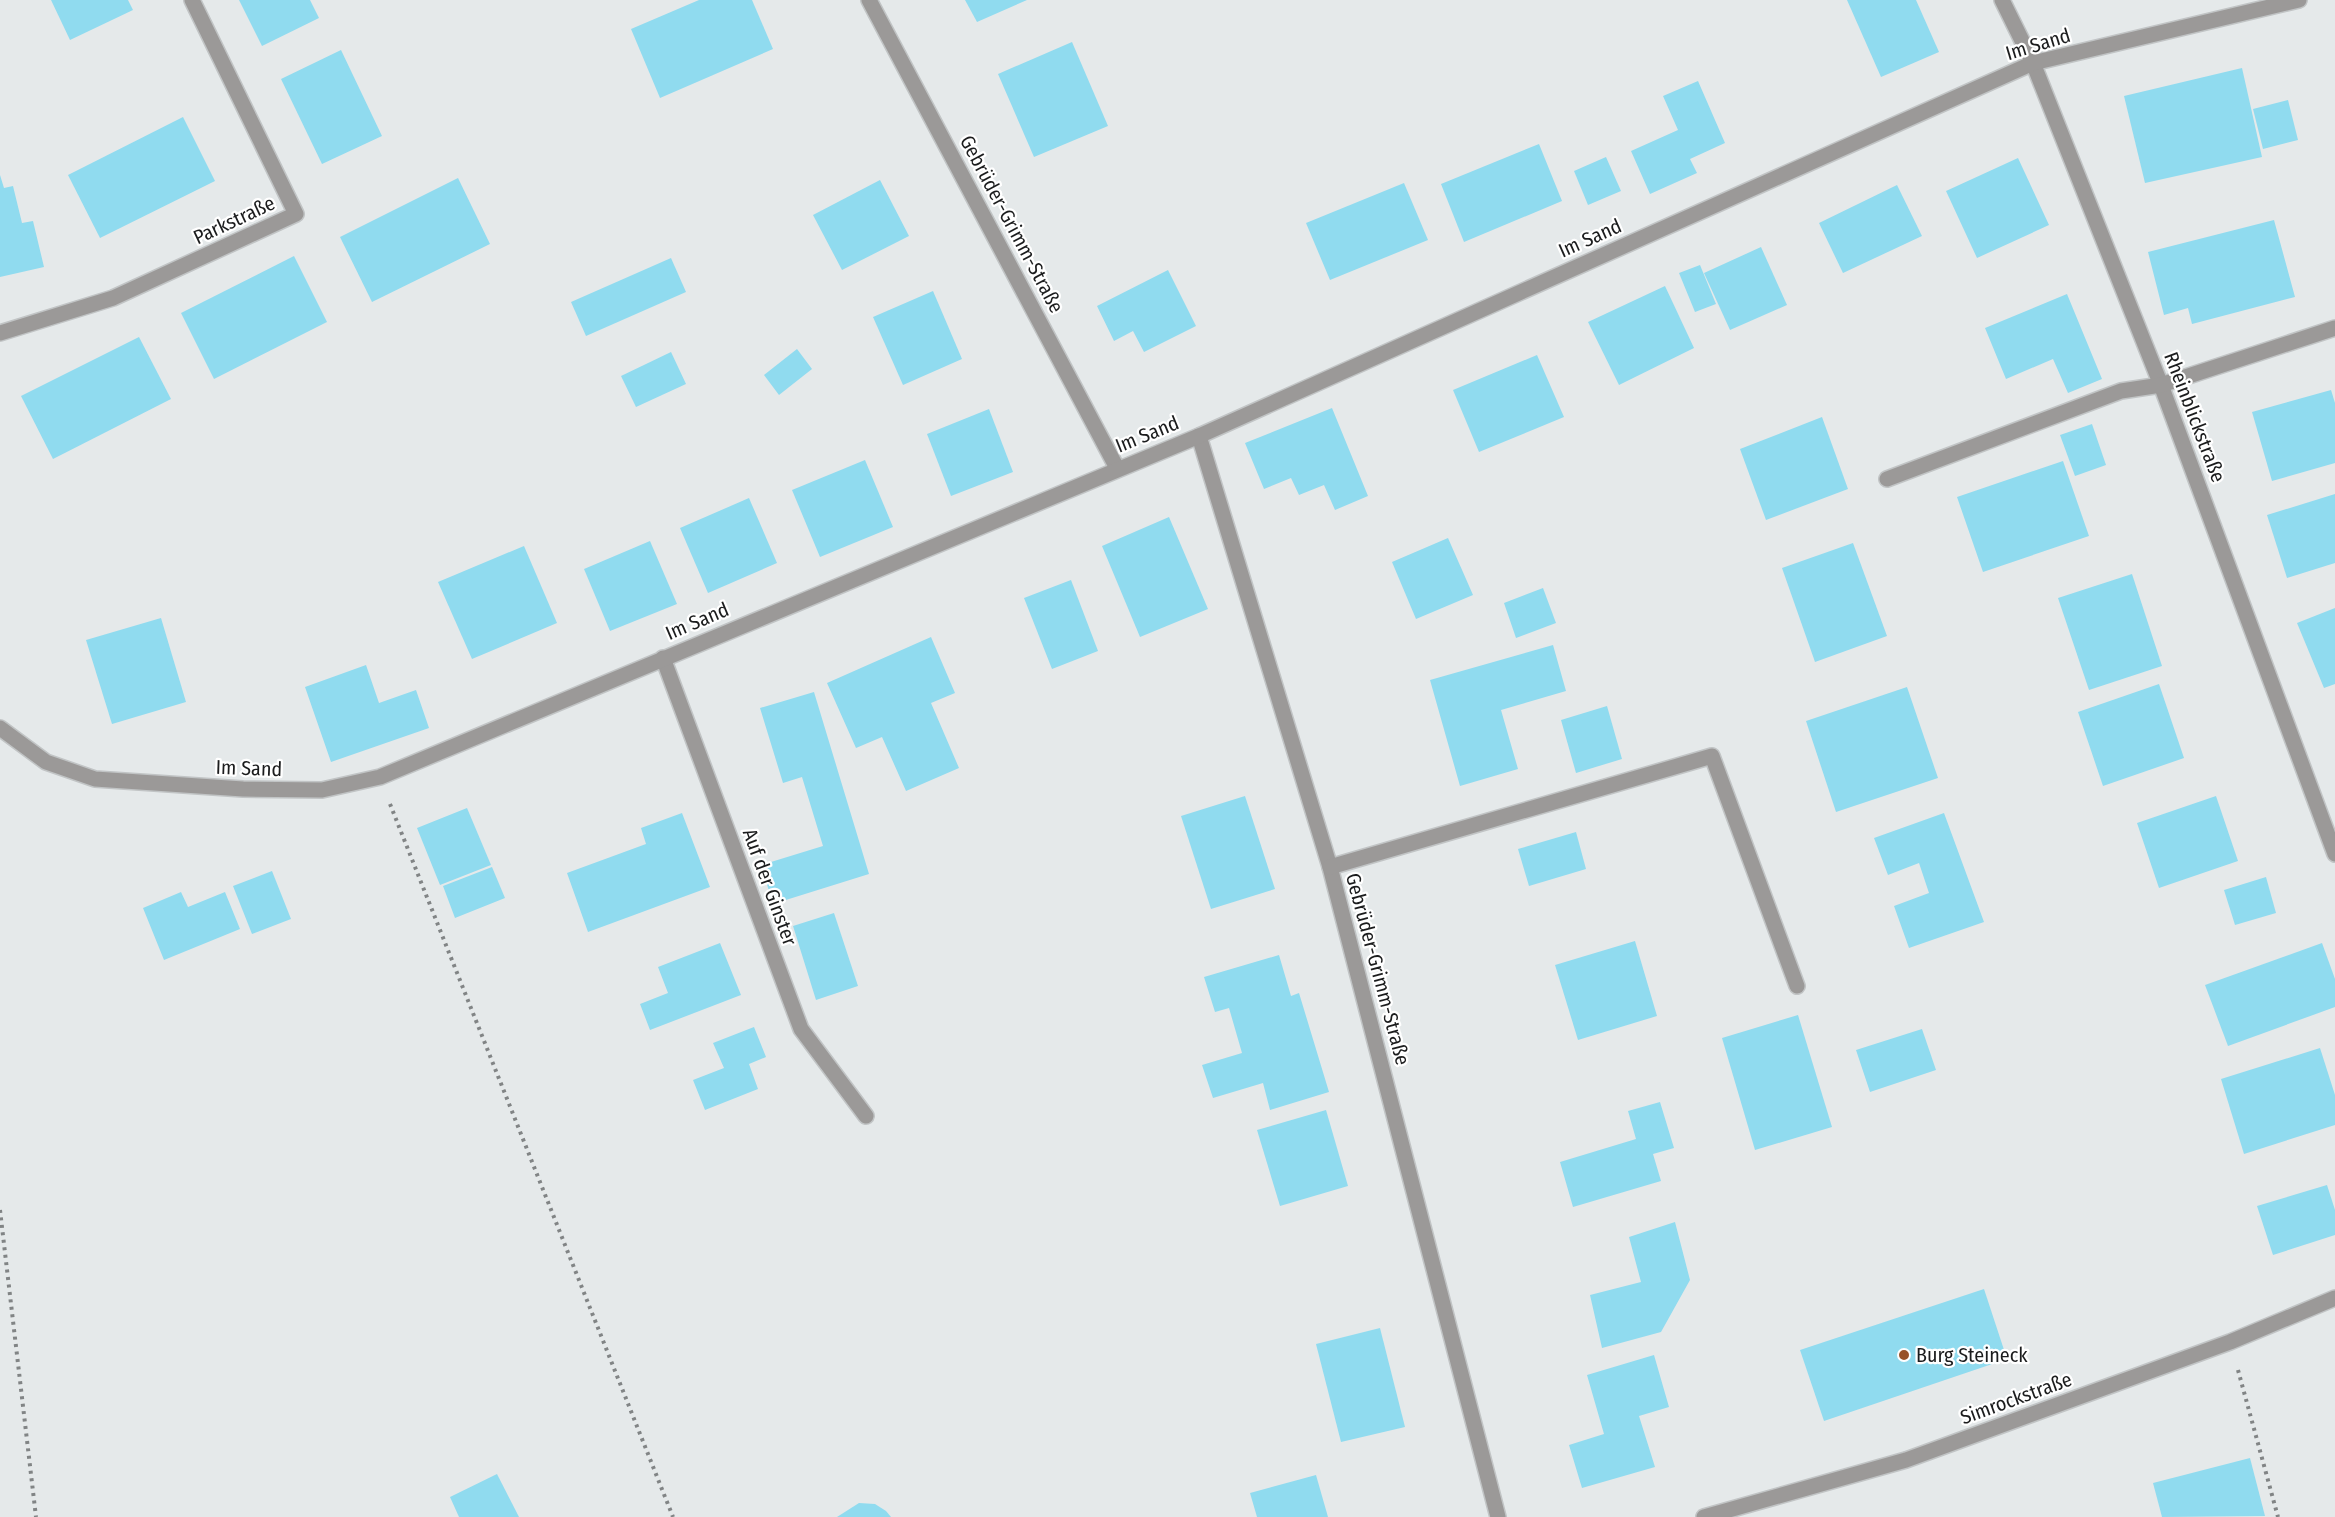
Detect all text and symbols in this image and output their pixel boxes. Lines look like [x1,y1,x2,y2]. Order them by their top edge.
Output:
street label: Im Sand [2003,23,2073,65]
street label: Gebrüder-Grimm-Straße [955,131,1069,317]
street label: Parkstraße [189,191,279,249]
street label: Im Sand [1555,214,1625,262]
street label: Rheinblickstraße [2159,349,2231,485]
street label: Im Sand [1112,410,1182,458]
street label: Im Sand [662,597,732,645]
street label: Im Sand [215,755,283,781]
street label: Auf der Ginster [738,825,802,949]
street label: Gebrüder-Grimm-Straße [1341,870,1415,1068]
place label: Burg Steineck [1916,1343,2028,1367]
marker: Burg Steineck [1897,1348,1911,1362]
street label: Simrockstraße [1957,1367,2075,1429]

